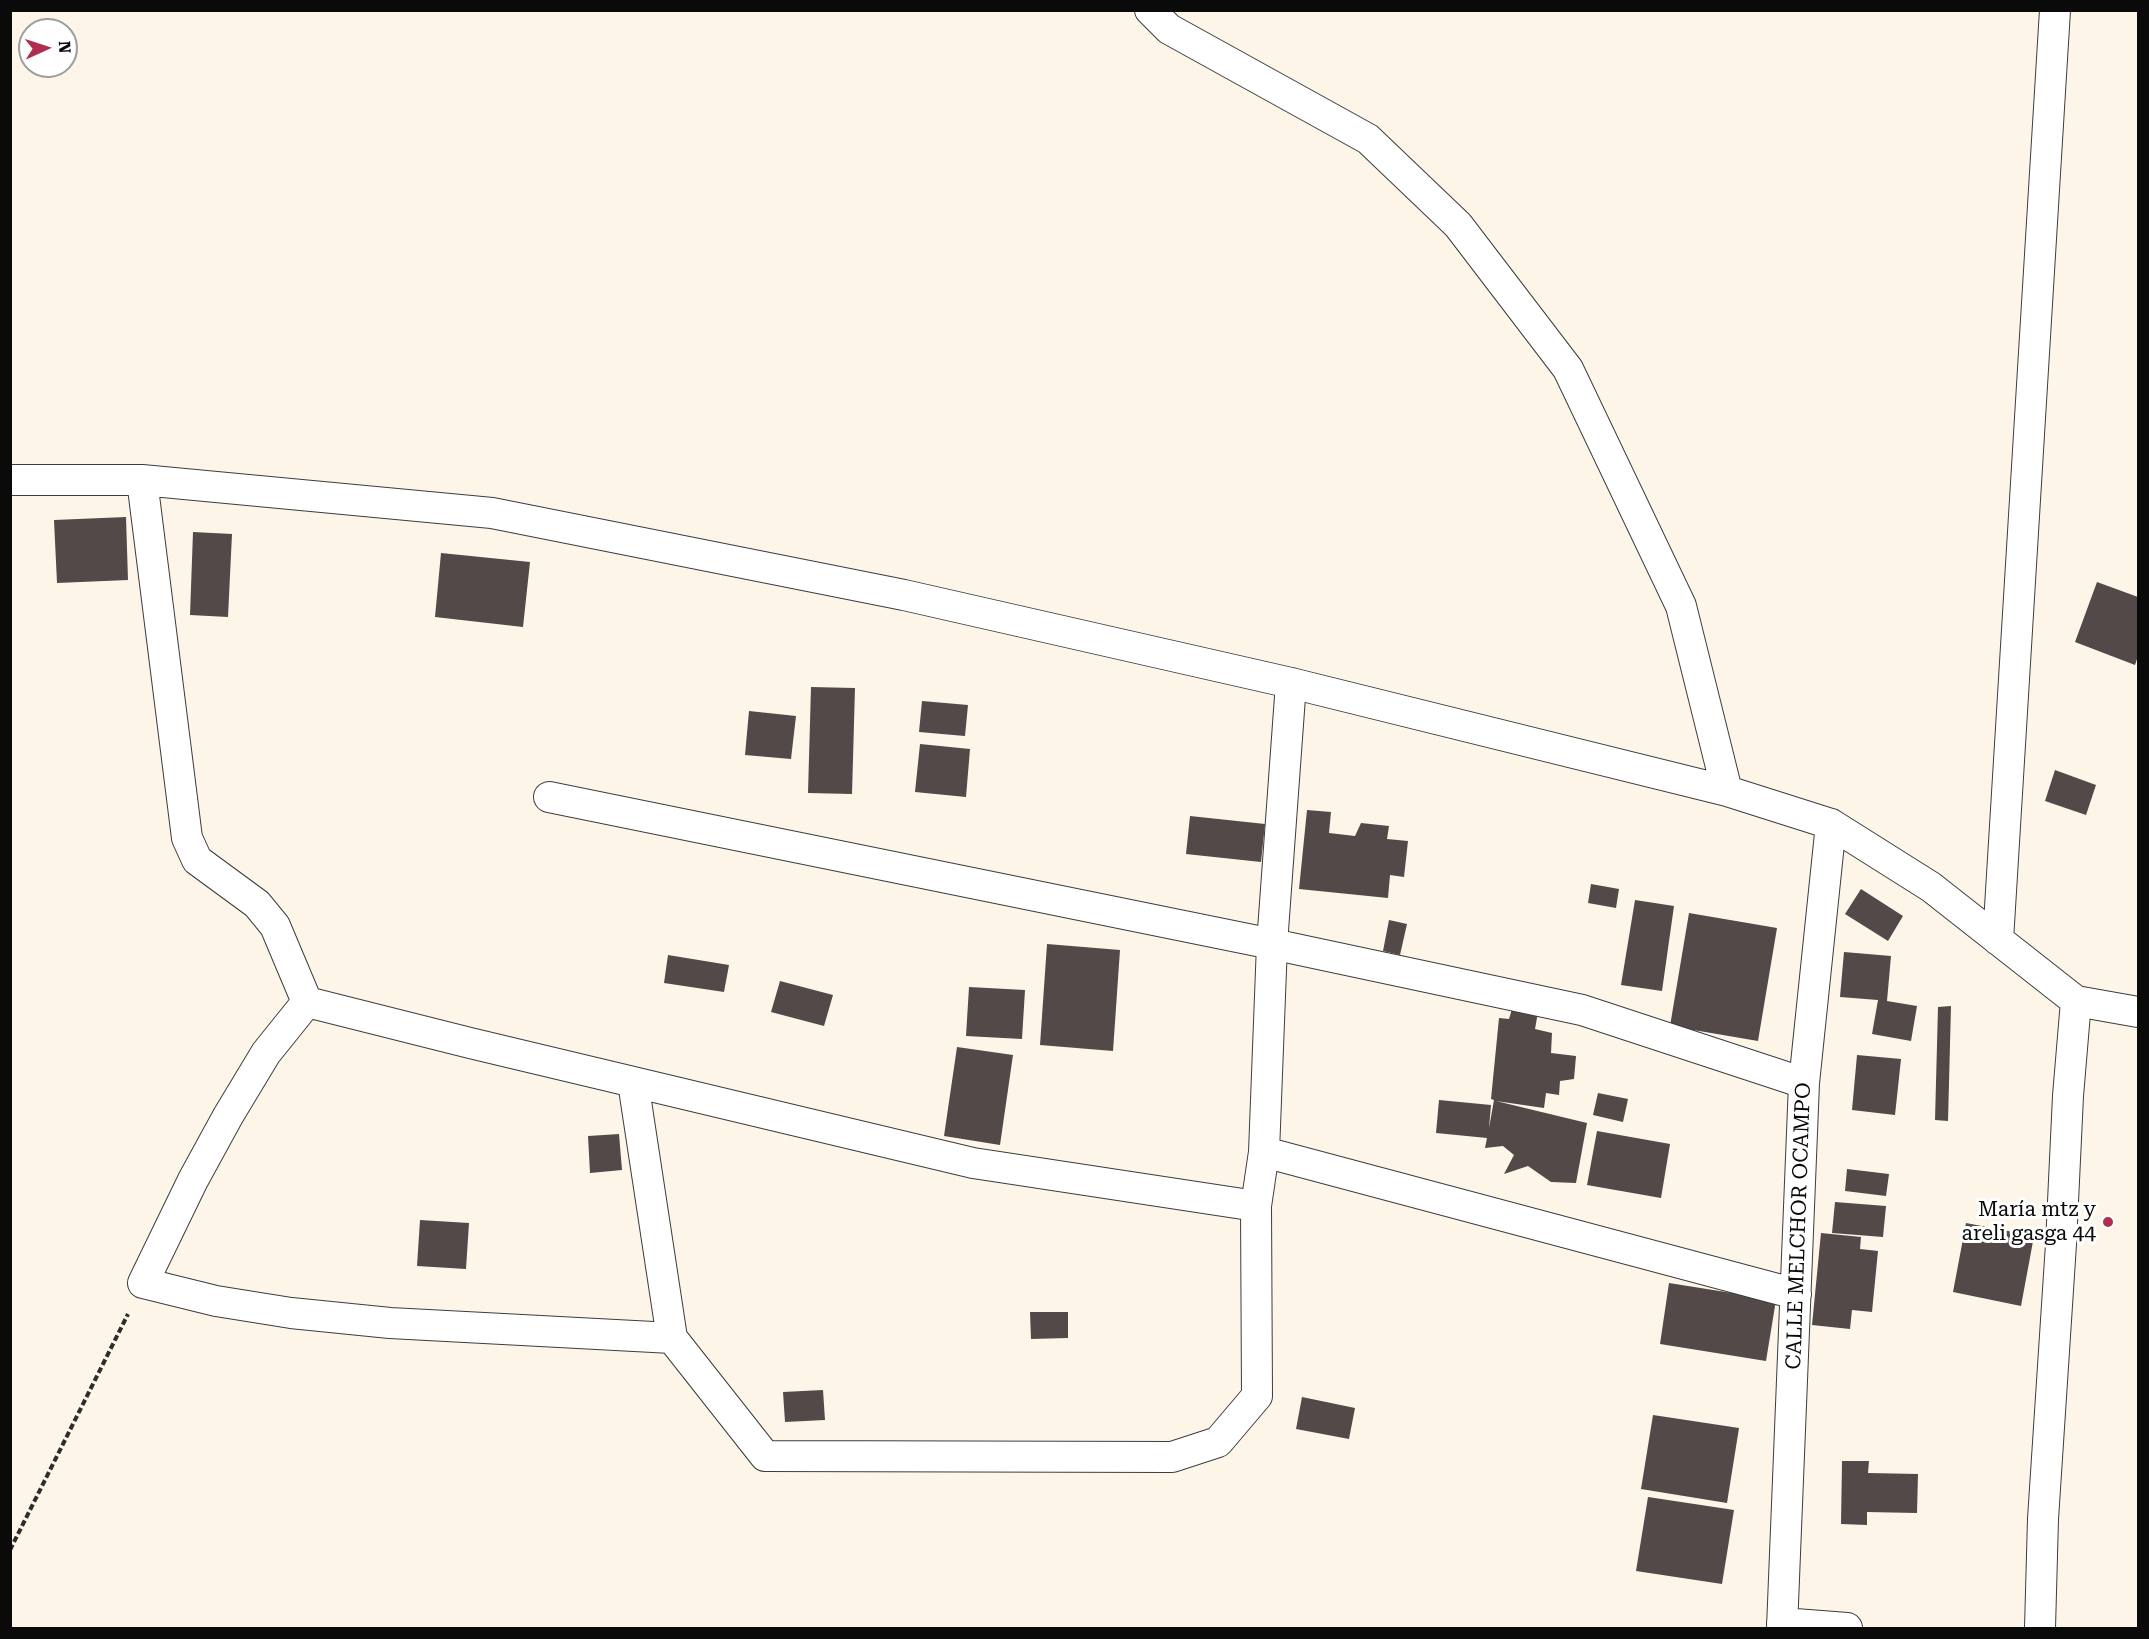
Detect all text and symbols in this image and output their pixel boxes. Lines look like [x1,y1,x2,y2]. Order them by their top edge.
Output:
north arrow [18,18,78,78]
text: N [55,40,74,54]
street label: CALLE MELCHOR OCAMPO [1781,1082,1817,1370]
place label: María mtz y areli gasga 44 [1962,1197,2096,1247]
marker: María mtz y areli gasga 44 [2101,1215,2115,1229]

